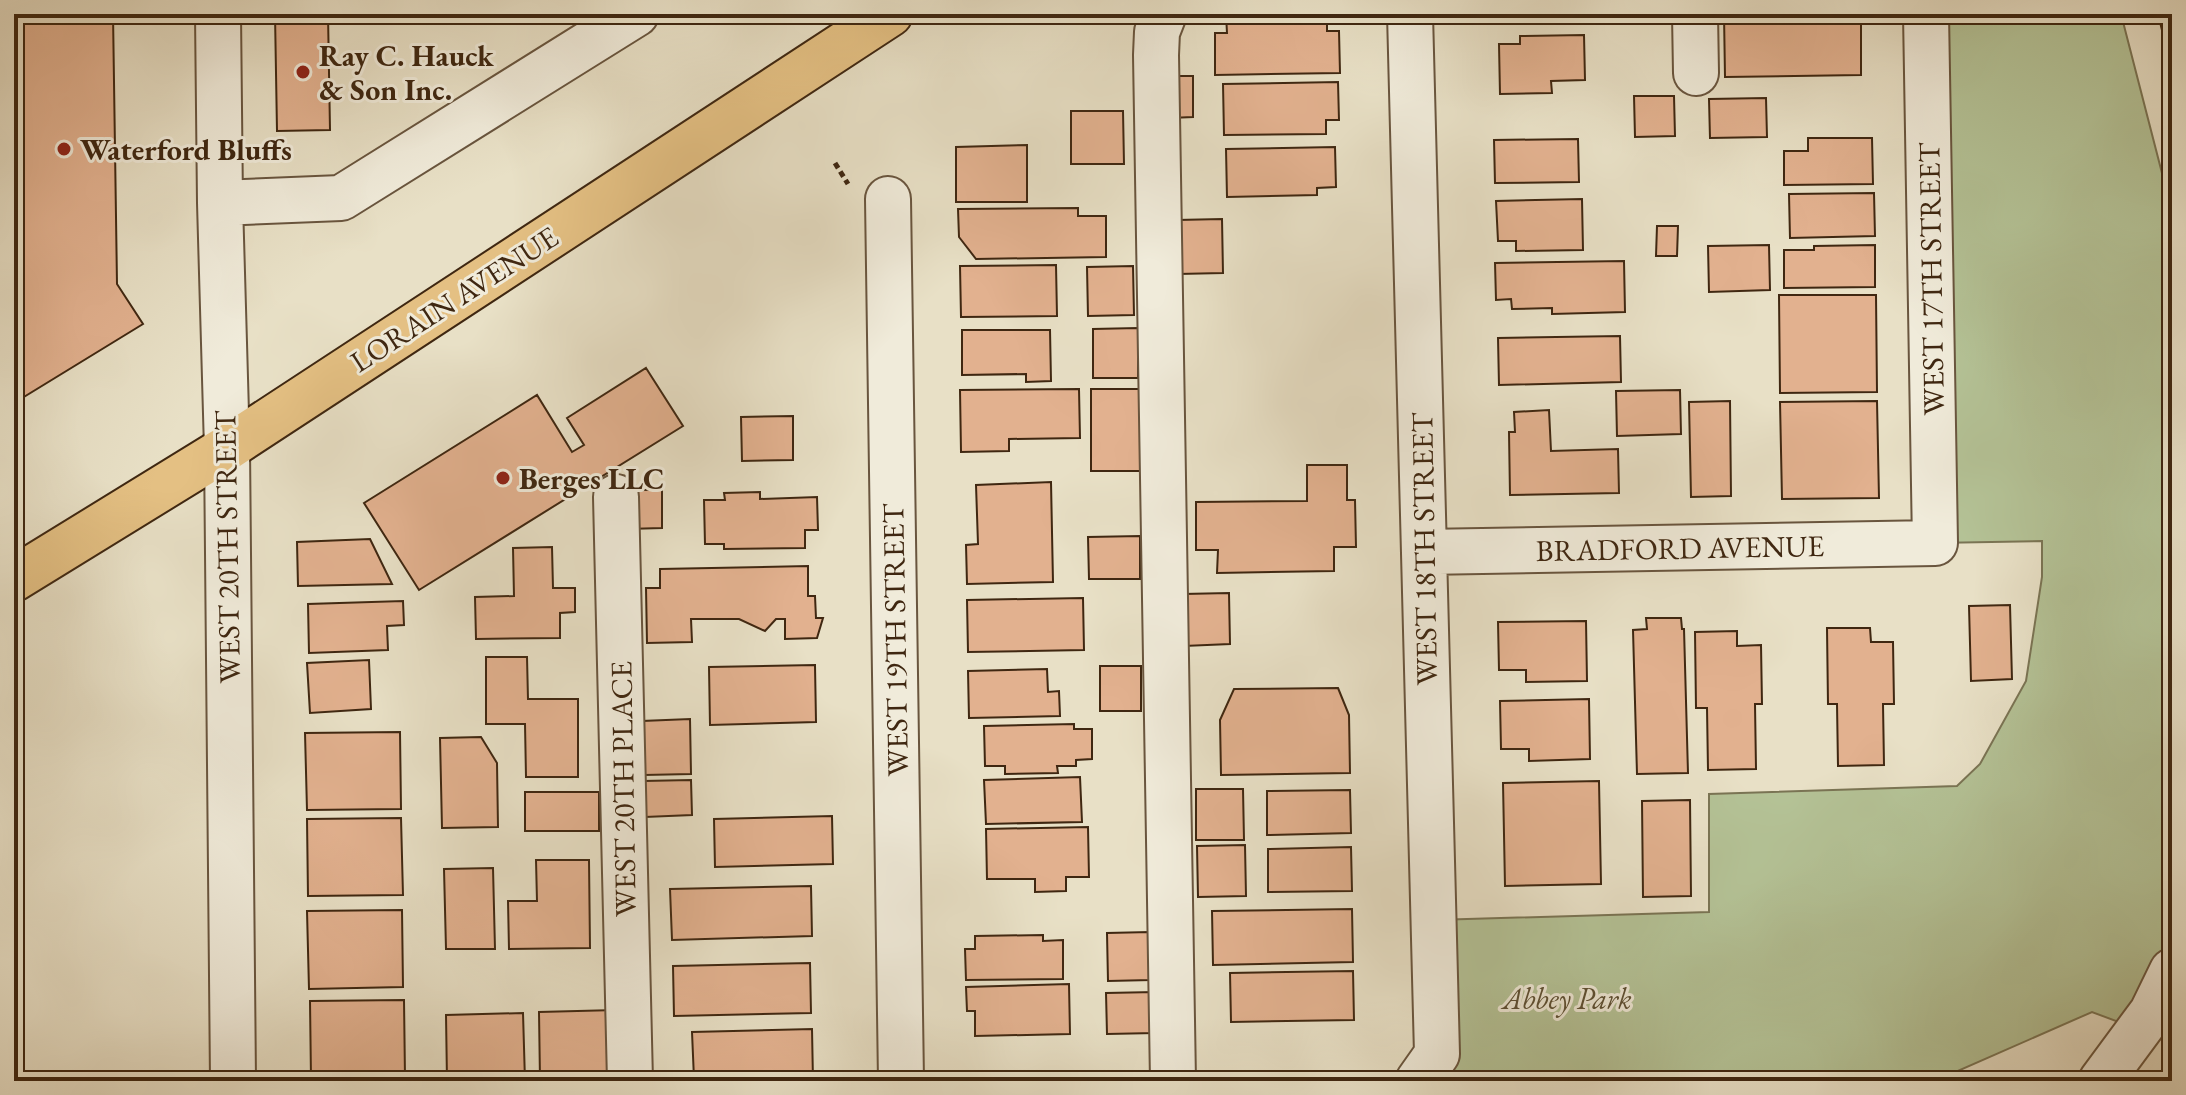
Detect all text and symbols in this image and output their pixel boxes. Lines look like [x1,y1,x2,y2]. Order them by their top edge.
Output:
place label: Ray C. Hauck & Son Inc. [319,36,494,109]
marker: Ray C. Hauck & Son Inc. [294,63,312,81]
place label: Waterford Bluffs [80,130,292,169]
marker: Waterford Bluffs [55,140,73,158]
street label: WEST 17TH STREET [1909,141,1953,416]
street label: LORAIN AVENUE [343,217,565,381]
street label: WEST 20TH STREET [205,409,249,684]
street label: WEST 18TH STREET [1402,411,1446,686]
place label: Berges LLC [519,459,664,498]
marker: Berges LLC [494,469,512,487]
street label: WEST 19TH STREET [873,502,917,777]
street label: BRADFORD AVENUE [1536,526,1825,570]
street label: WEST 20TH PLACE [601,661,645,917]
park label: Abbey Park [1500,979,1632,1018]

